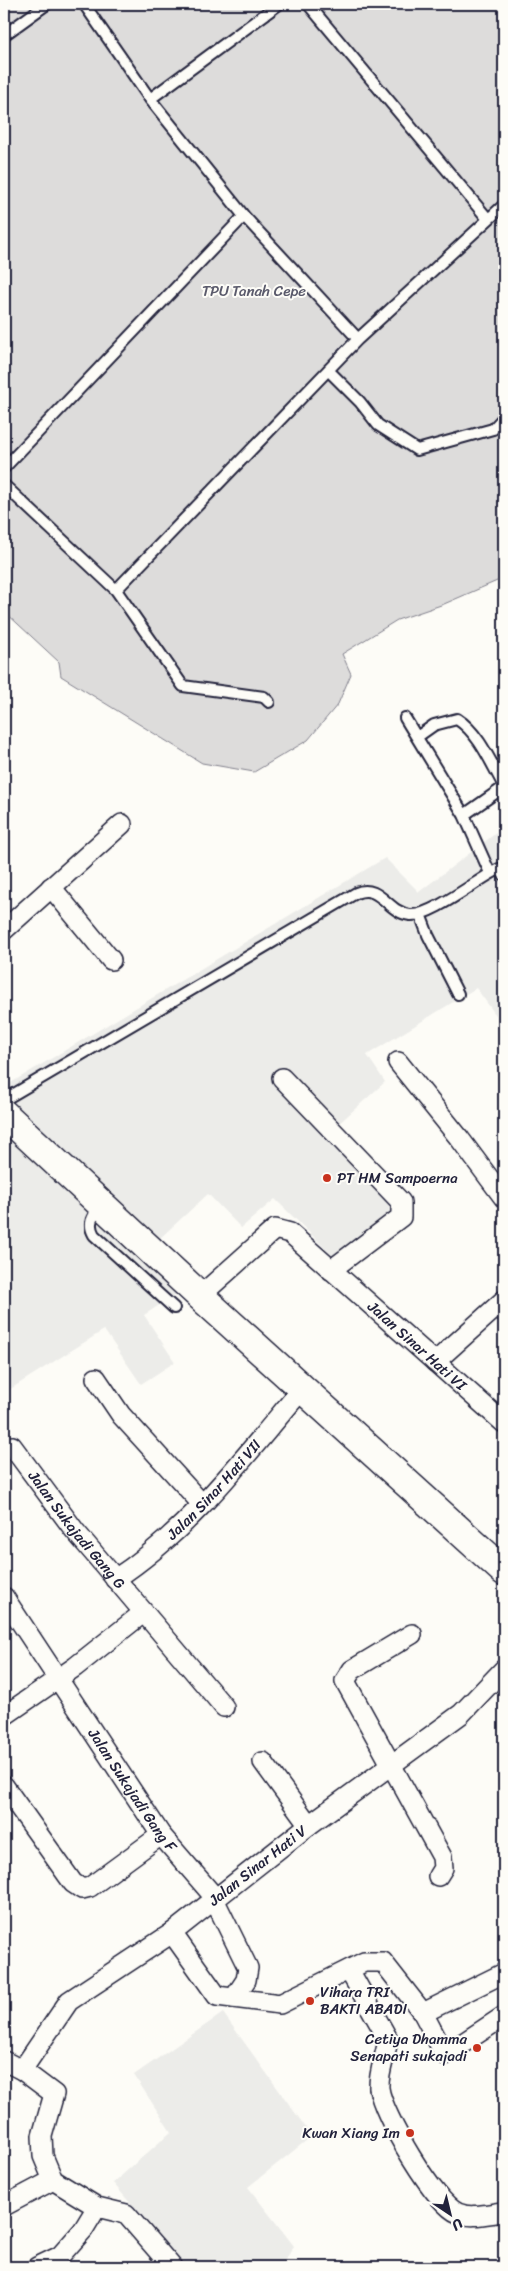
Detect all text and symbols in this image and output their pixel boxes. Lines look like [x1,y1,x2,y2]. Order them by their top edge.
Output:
park label: TPU Tanah Cepe [202,278,306,304]
place label: PT HM Sampoerna [337,1165,458,1191]
marker: PT HM Sampoerna [321,1172,333,1184]
street label: Jalan Sinar Hati VI [361,1294,473,1398]
street label: Jalan Sinar Hati VII [160,1433,268,1547]
street label: Jalan Sukajadi Gang G [21,1464,132,1595]
street label: Jalan Sukajadi Gang F [81,1722,185,1859]
street label: Jalan Sinar Hati V [202,1818,313,1913]
place label: Vihara TRI BAKTI ABADI [320,1979,407,2022]
marker: Vihara TRI BAKTI ABADI [304,1995,316,2007]
place label: Cetiya Dhamma Senapati sukajadi [350,2026,468,2069]
marker: Cetiya Dhamma Senapati sukajadi [471,2042,483,2054]
place label: Kwan Xiang Im [302,2120,400,2146]
marker: Kwan Xiang Im [404,2127,416,2139]
north arrow [426,2188,476,2238]
text: U [446,2211,468,2238]

